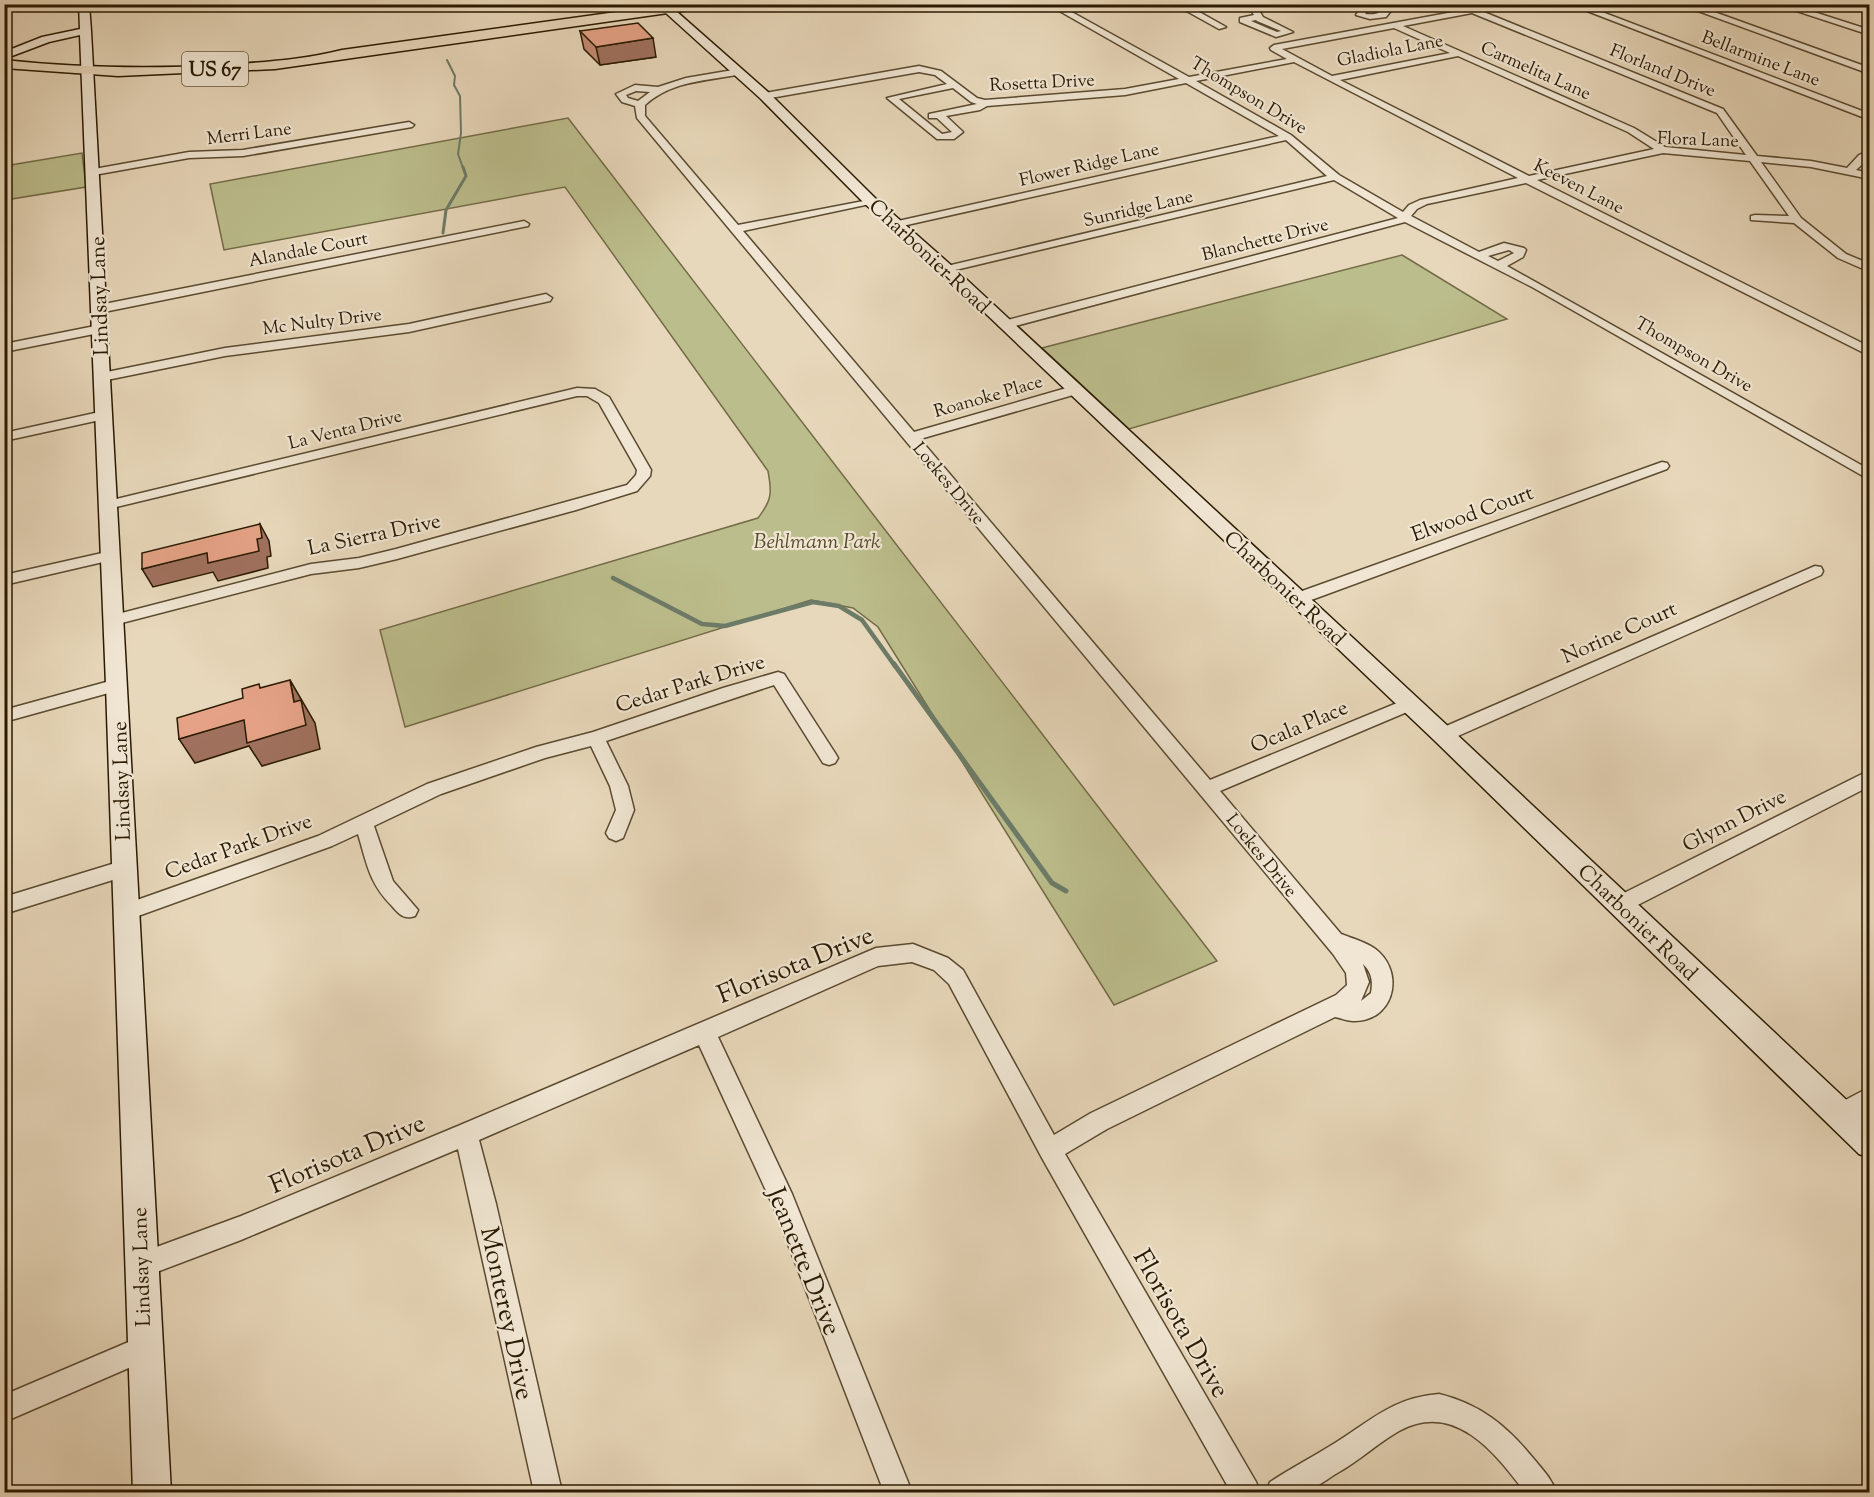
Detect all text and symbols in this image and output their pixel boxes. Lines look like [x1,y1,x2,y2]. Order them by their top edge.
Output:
street label: Bellarmine Lane [1697,25,1823,94]
street label: Gladiola Lane [1335,29,1446,75]
street label: Carmelita Lane [1476,36,1595,108]
street label: Florland Drive [1605,39,1719,105]
road number: US 67 [182,52,248,86]
street label: Thompson Drive [1185,52,1311,142]
street label: Rosetta Drive [989,68,1095,100]
street label: Merri Lane [205,117,293,153]
street label: Flora Lane [1657,127,1739,155]
street label: Flower Ridge Lane [1017,137,1162,195]
street label: Keeven Lane [1528,154,1628,222]
street label: Sunridge Lane [1081,185,1196,235]
street label: Charbonier Road [861,193,996,322]
street label: Blanchette Drive [1199,213,1332,269]
street label: Alandale Court [246,227,370,275]
street label: Lindsay Lane [84,236,118,356]
street label: Mc Nulty Drive [261,303,383,343]
street label: Thompson Drive [1629,311,1757,400]
street label: Roanoke Place [931,370,1046,426]
street label: La Venta Drive [286,404,405,458]
street label: Loekes Drive [905,437,990,531]
street label: Elwood Court [1408,479,1538,551]
street label: La Sierra Drive [305,507,444,565]
street label: Charbonier Road [1216,525,1351,654]
park label: Behlmann Park [754,528,881,558]
street label: Norine Court [1557,595,1682,673]
street label: Cedar Park Drive [612,648,769,722]
street label: Ocala Place [1246,694,1353,762]
street label: Lindsay Lane [106,721,140,841]
street label: Glynn Drive [1678,783,1792,861]
street label: Cedar Park Drive [161,807,317,888]
street label: Loekes Drive [1219,809,1302,904]
street label: Charbonier Road [1570,858,1704,989]
street label: Florisota Drive [712,918,880,1015]
street label: Florisota Drive [264,1106,432,1205]
street label: Jeanette Drive [755,1180,849,1342]
street label: Lindsay Lane [126,1207,160,1327]
street label: Monterey Drive [469,1223,542,1404]
street label: Florisota Drive [1122,1243,1237,1405]

